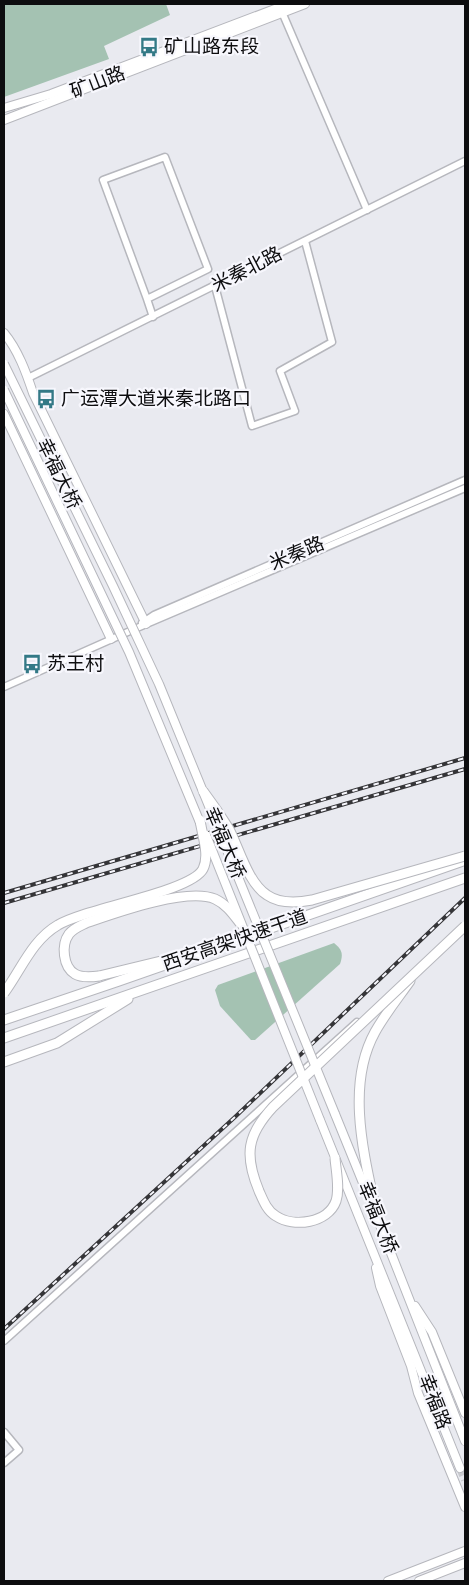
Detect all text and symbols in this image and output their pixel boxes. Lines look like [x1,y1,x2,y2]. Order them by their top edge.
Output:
bus stop icon: 矿山路东段 [138,36,160,58]
place label: 矿山路东段 [164,36,259,59]
street label: 矿山路 [67,62,129,104]
street label: 米秦北路 [208,242,286,298]
bus stop icon: 广运潭大道米秦北路口 [35,388,57,410]
place label: 广运潭大道米秦北路口 [61,388,251,411]
street label: 幸福大桥 [31,435,85,513]
street label: 米秦路 [266,532,328,576]
bus stop icon: 苏王村 [21,653,43,675]
place label: 苏王村 [47,653,104,676]
street label: 幸福大桥 [199,804,249,882]
street label: 西安高架快速干道 [159,905,311,977]
street label: 幸福大桥 [352,1178,402,1258]
street label: 幸福路 [413,1371,455,1433]

